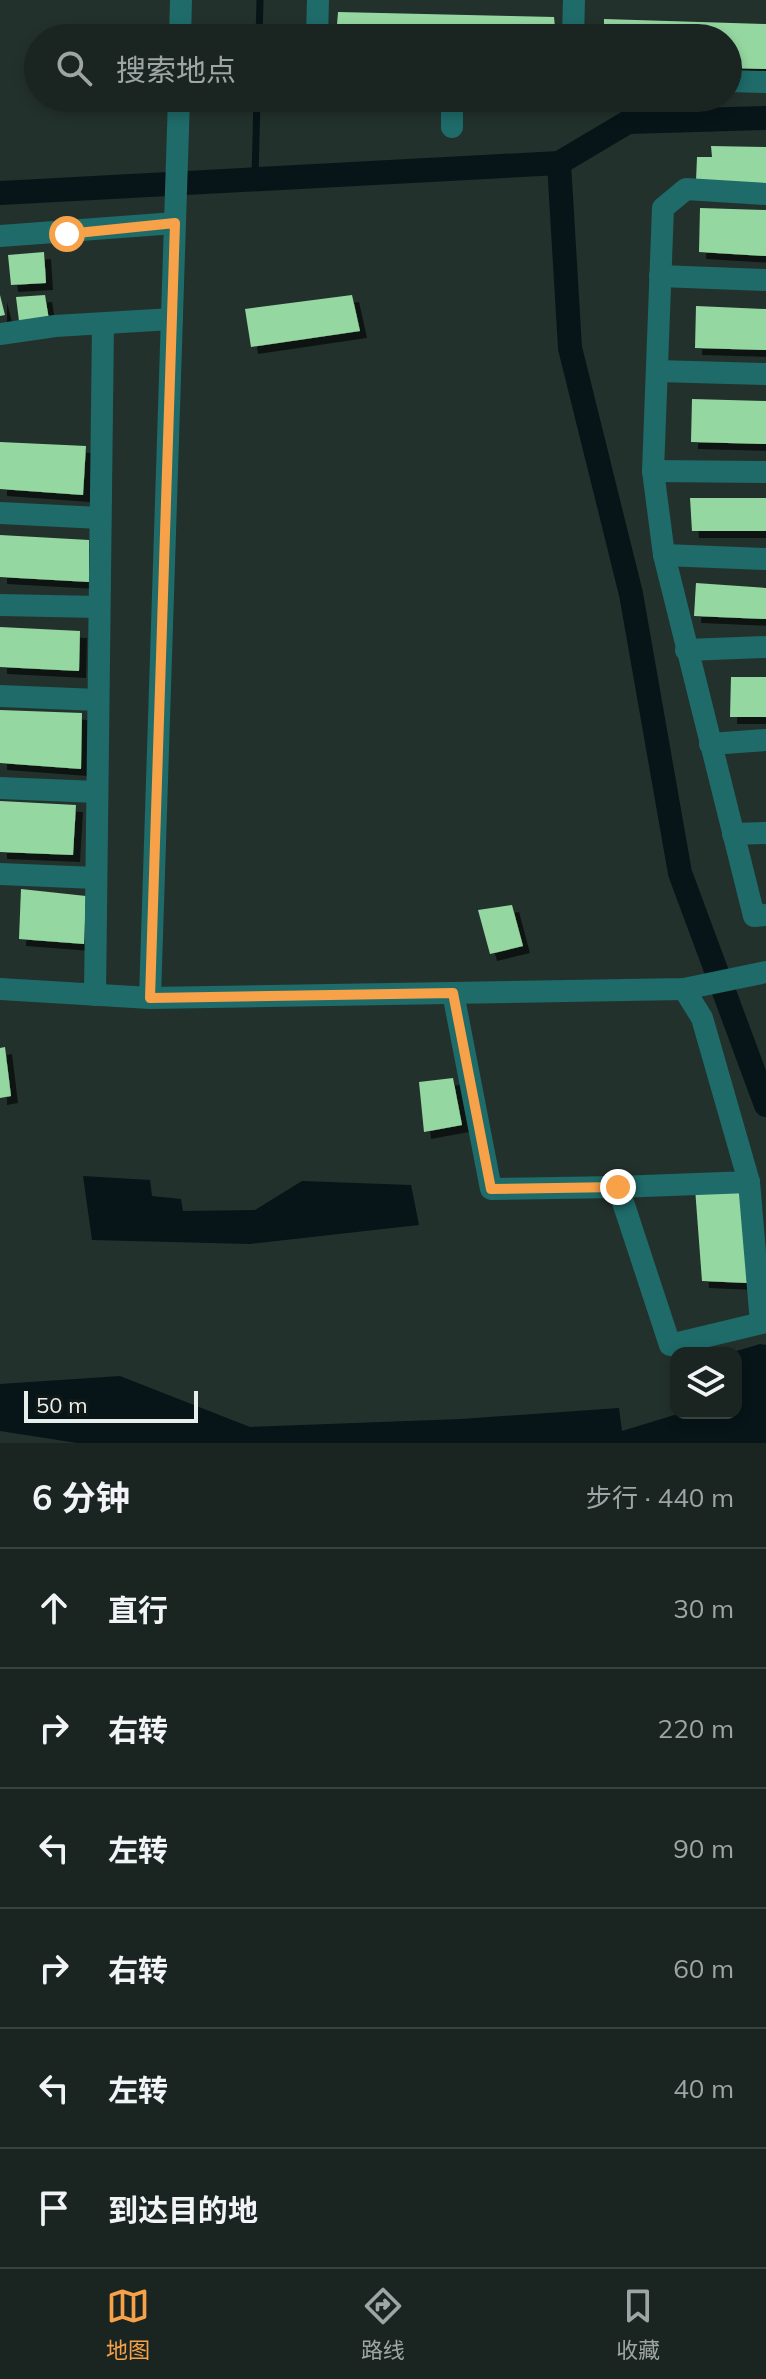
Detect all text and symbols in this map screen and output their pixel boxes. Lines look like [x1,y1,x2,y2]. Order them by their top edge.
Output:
search box [24,24,742,112]
icon: search [52,46,96,90]
text: 搜索地点 [116,51,236,89]
route start [49,216,85,252]
route end [600,1169,636,1205]
map controls [670,1347,742,1419]
button: layers [670,1347,742,1419]
scale bar [24,1387,198,1423]
text: 50 m [36,1391,87,1419]
text: 6 分钟 [32,1476,130,1519]
text: 步行 · 440 m [586,1481,734,1514]
icon: ahead [32,1586,76,1630]
text: 直行 [108,1591,168,1629]
text: 30 m [673,1592,734,1625]
icon: right [32,1706,76,1750]
text: 右转 [108,1711,168,1749]
text: 220 m [658,1712,734,1745]
icon: left [32,1826,76,1870]
text: 左转 [108,1831,168,1869]
text: 90 m [673,1832,734,1865]
icon: right [32,1946,76,1990]
text: 右转 [108,1951,168,1989]
text: 60 m [673,1952,734,1985]
icon: left [32,2066,76,2110]
text: 左转 [108,2071,168,2109]
text: 40 m [673,2072,734,2105]
icon: arrive [32,2186,76,2230]
text: 到达目的地 [108,2191,258,2229]
tab: 地图 [106,2284,150,2364]
tab: 路线 [361,2284,405,2364]
tab: 收藏 [616,2284,660,2364]

